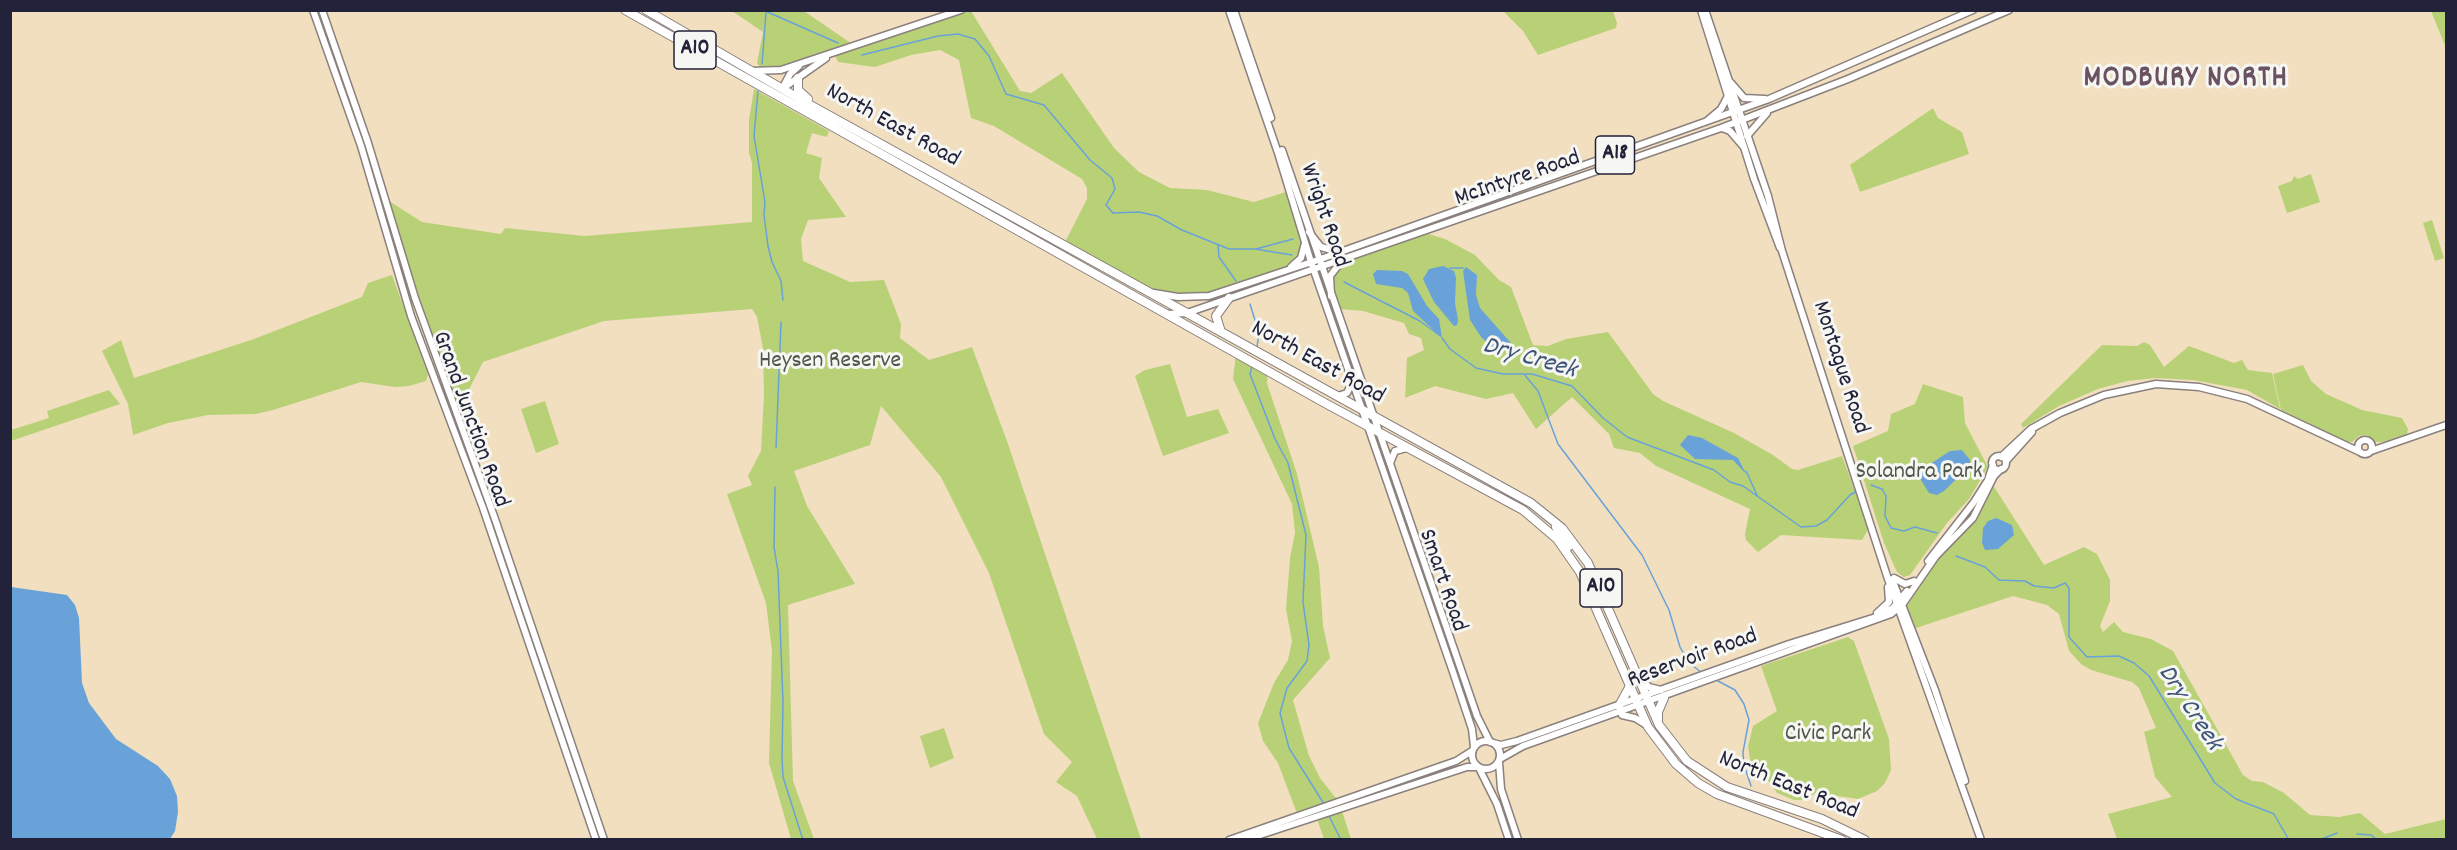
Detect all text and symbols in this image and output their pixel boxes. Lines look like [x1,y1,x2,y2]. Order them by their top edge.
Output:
road number: A10 [674,31,716,69]
district label: MODBURY NORTH [2084,63,2288,99]
street label: North East Road [820,78,964,176]
road number: A18 [1596,136,1634,174]
street label: McIntyre Road [1452,145,1584,215]
street label: Wright Road [1292,160,1354,272]
street label: Montague Road [1804,298,1874,438]
street label: North East Road [1245,315,1389,413]
street label: Grand Junction Road [424,328,514,512]
water label: Dry Creek [1479,332,1579,388]
park label: Heysen Reserve [759,349,901,377]
park label: Solandra Park [1855,460,1983,488]
street label: Smart Road [1410,526,1472,636]
road number: A10 [1580,569,1622,607]
street label: Reservoir Road [1624,623,1762,697]
water label: Dry Creek [2149,660,2227,758]
park label: Civic Park [1785,722,1871,750]
street label: North East Road [1714,746,1862,828]

